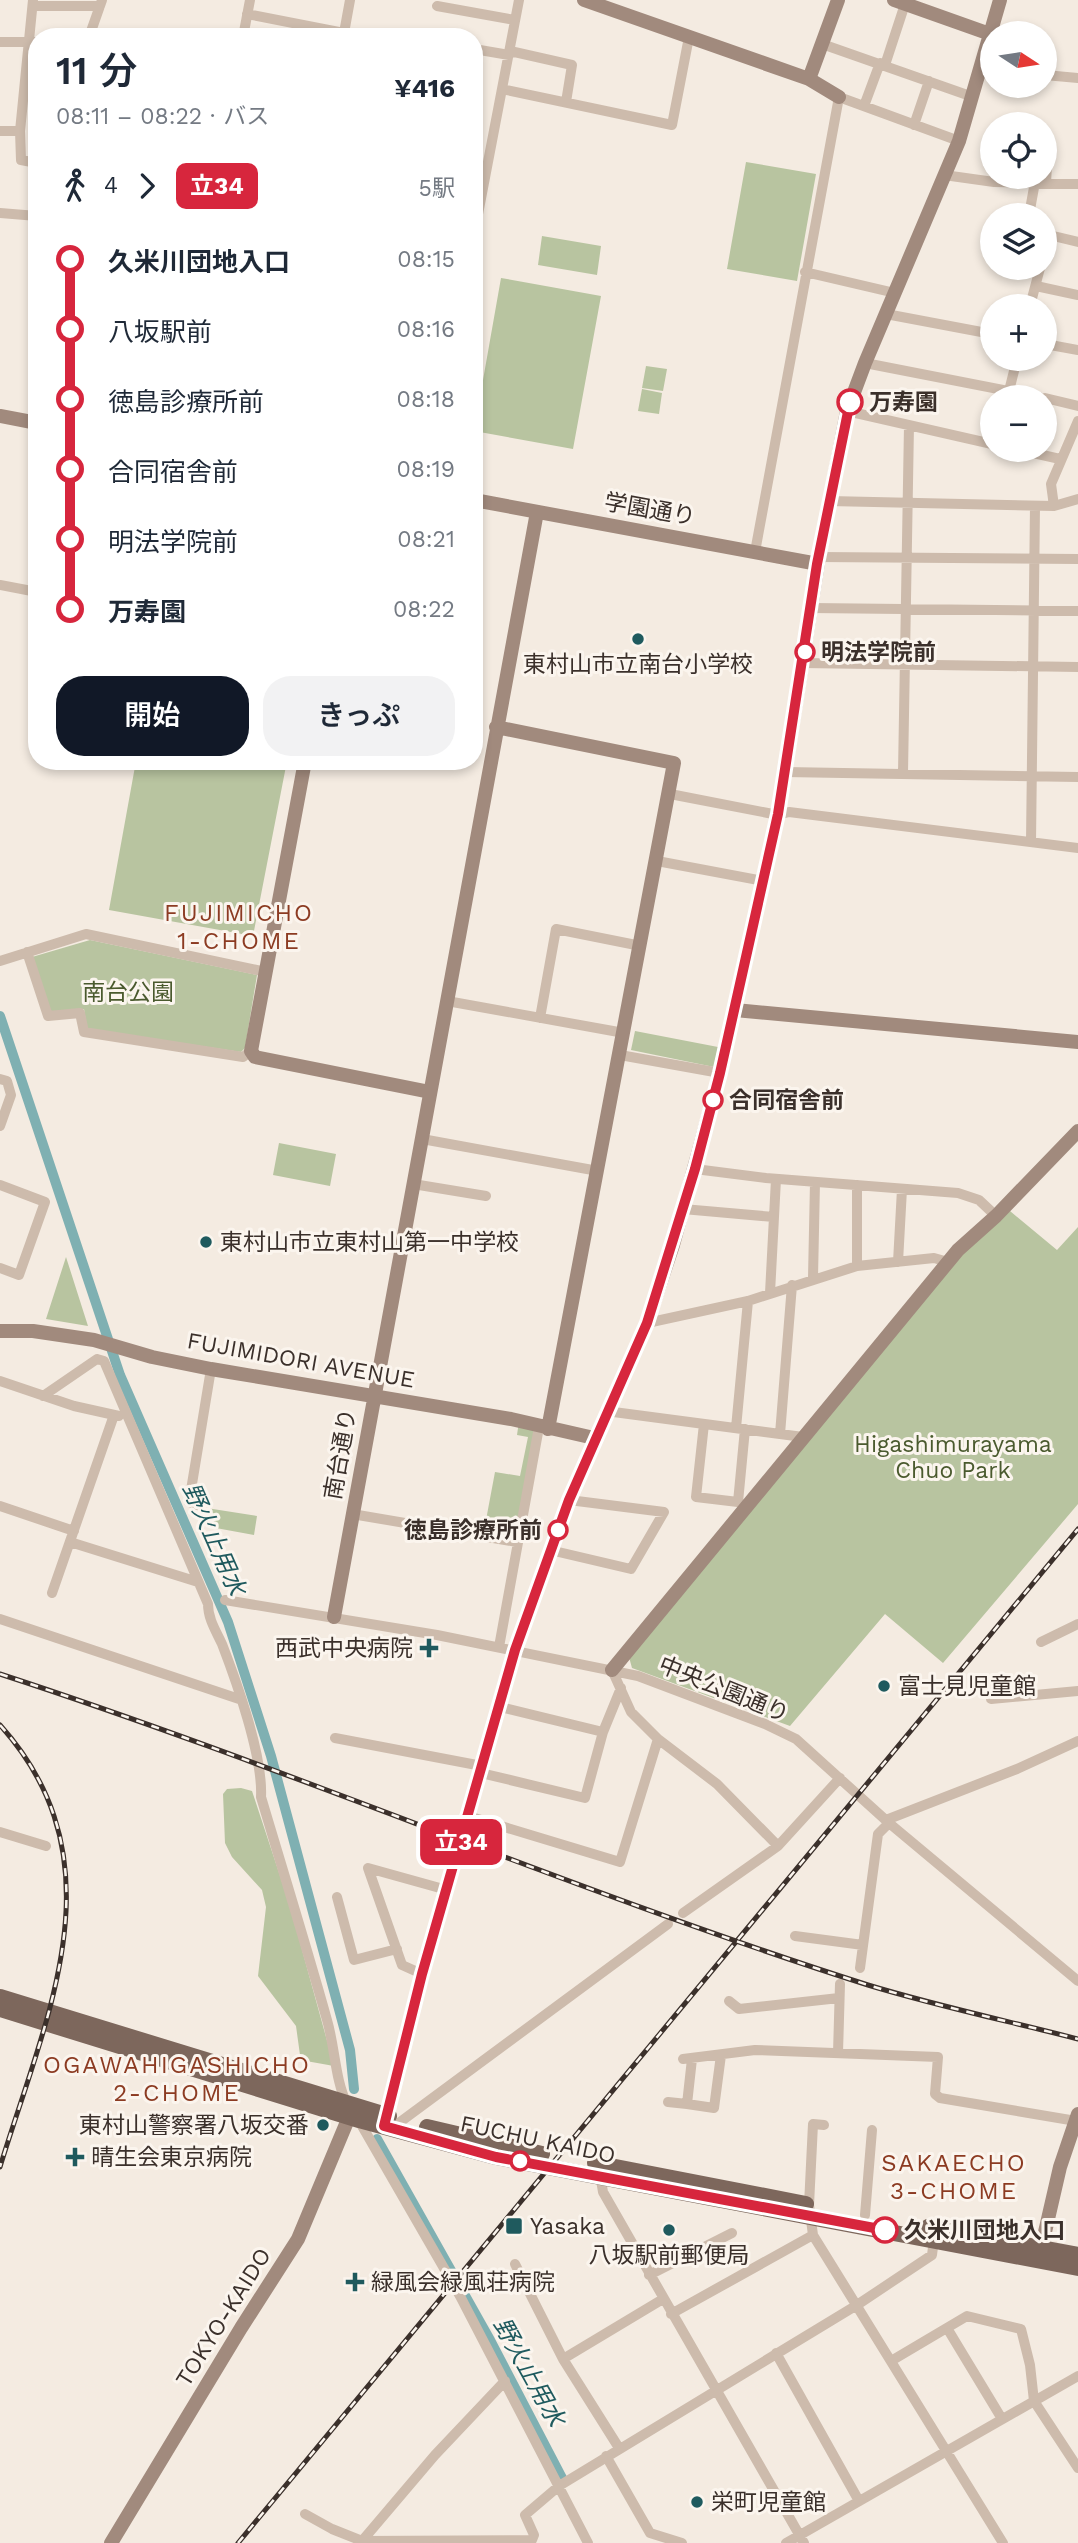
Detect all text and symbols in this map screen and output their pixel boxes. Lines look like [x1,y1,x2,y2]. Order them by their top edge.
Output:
north arrow [980,21,1057,98]
map controls [980,21,1057,462]
text: 11 分 [56,49,137,93]
text: ¥416 [394,73,455,103]
text: 08:11 – 08:22 · バス [56,103,269,130]
button: locate [980,112,1057,189]
icon: walk [56,167,94,205]
icon: forward [128,167,166,205]
text: 4 [104,172,118,199]
text: 立34 [190,172,244,200]
text: 5駅 [419,175,455,202]
button: layers [980,203,1057,280]
text: 08:15 [397,246,455,273]
text: 久米川団地入口 [108,247,290,277]
button: + [980,294,1057,371]
text: 08:16 [397,316,455,343]
text: 八坂駅前 [108,317,212,347]
button: − [980,385,1057,462]
text: 08:18 [397,386,455,413]
text: 徳島診療所前 [108,387,264,417]
marker: 万寿園 [837,389,863,415]
place label: 万寿園 [869,389,938,416]
text: 08:19 [397,456,455,483]
text: 合同宿舎前 [108,457,238,487]
street label: 学園通り [602,488,698,531]
text: 08:21 [397,526,455,553]
text: 明法学院前 [108,527,238,557]
text: 08:22 [393,596,455,623]
text: 万寿園 [108,597,186,627]
marker: 東村山市立南台小学校 [630,631,646,647]
place label: 明法学院前 [821,639,936,666]
marker: 明法学院前 [795,642,815,662]
place label: 東村山市立南台小学校 [523,651,753,678]
button: 開始 [56,676,249,756]
button: きっぷ [263,676,455,756]
district label: FUJIMICHO 1-CHOME [164,899,314,955]
park label: 南台公園 [82,979,174,1006]
place label: 合同宿舎前 [729,1087,844,1114]
marker: 合同宿舎前 [703,1090,723,1110]
place label: 東村山市立東村山第一中学校 [220,1229,519,1256]
marker: 東村山市立東村山第一中学校 [198,1234,214,1250]
street label: FUJIMIDORI AVENUE [185,1327,417,1394]
street label: 南台通り [319,1406,362,1502]
park label: Higashimurayama Chuo Park [854,1431,1052,1484]
water label: 野火止用水 [177,1478,252,1602]
place label: 徳島診療所前 [404,1517,542,1544]
marker: 徳島診療所前 [548,1520,568,1540]
place label: 西武中央病院 [275,1635,413,1662]
marker: 西武中央病院 [419,1638,439,1658]
street label: 中央公園通り [655,1651,793,1728]
place label: 富士見児童館 [898,1673,1036,1700]
marker: 富士見児童館 [876,1678,892,1694]
line badge: 立34 [421,1819,501,1865]
text: 立34 [434,1828,488,1856]
district label: OGAWAHIGASHICHO 2-CHOME [43,2051,311,2107]
street label: FUCHU KAIDO [458,2110,618,2169]
place label: 東村山警察署八坂交番 [79,2112,309,2139]
marker: 東村山警察署八坂交番 [315,2117,331,2133]
place label: 晴生会東京病院 [91,2144,252,2171]
marker: 晴生会東京病院 [65,2147,85,2167]
district label: SAKAECHO 3-CHOME [881,2149,1027,2205]
unlabelled marker [510,2151,530,2171]
place label: Yasaka [530,2213,605,2240]
marker: Yasaka [504,2216,524,2236]
marker: 久米川団地入口 [872,2217,898,2243]
place label: 久米川団地入口 [904,2217,1065,2244]
marker: 八坂駅前郵便局 [661,2222,677,2238]
place label: 八坂駅前郵便局 [589,2242,750,2269]
street label: TOKYO-KAIDO [170,2243,277,2391]
place label: 緑風会緑風荘病院 [371,2269,555,2296]
marker: 緑風会緑風荘病院 [345,2272,365,2292]
water label: 野火止用水 [488,2313,572,2434]
place label: 栄町児童館 [711,2489,826,2516]
marker: 栄町児童館 [689,2494,705,2510]

